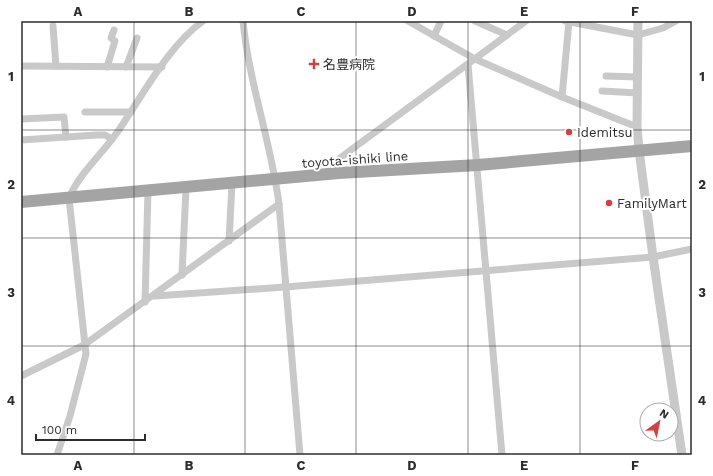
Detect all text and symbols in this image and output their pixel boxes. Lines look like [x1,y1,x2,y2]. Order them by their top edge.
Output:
text: A [74,4,83,19]
text: B [185,4,194,19]
text: C [297,4,306,19]
text: D [407,4,417,19]
text: E [520,4,528,19]
text: F [631,4,639,19]
place label: 名豊病院 [323,57,375,72]
marker: 名豊病院 [308,58,320,70]
text: 1 [8,69,14,84]
text: 1 [699,69,705,84]
place label: Idemitsu [577,125,633,140]
marker: Idemitsu [564,127,574,137]
street label: toyota-ishiki line [301,148,409,171]
text: 2 [7,177,15,192]
text: 2 [698,177,706,192]
place label: FamilyMart [617,196,687,211]
marker: FamilyMart [604,198,614,208]
text: 3 [7,285,15,300]
text: 3 [698,285,706,300]
text: 4 [7,393,16,408]
text: 4 [698,393,707,408]
north arrow [639,402,679,442]
text: N [657,406,671,422]
scale bar [36,416,145,442]
text: 100 m [42,423,77,437]
text: A [74,458,83,473]
text: B [185,458,194,473]
text: C [297,458,306,473]
text: D [407,458,417,473]
text: E [520,458,528,473]
text: F [631,458,639,473]

